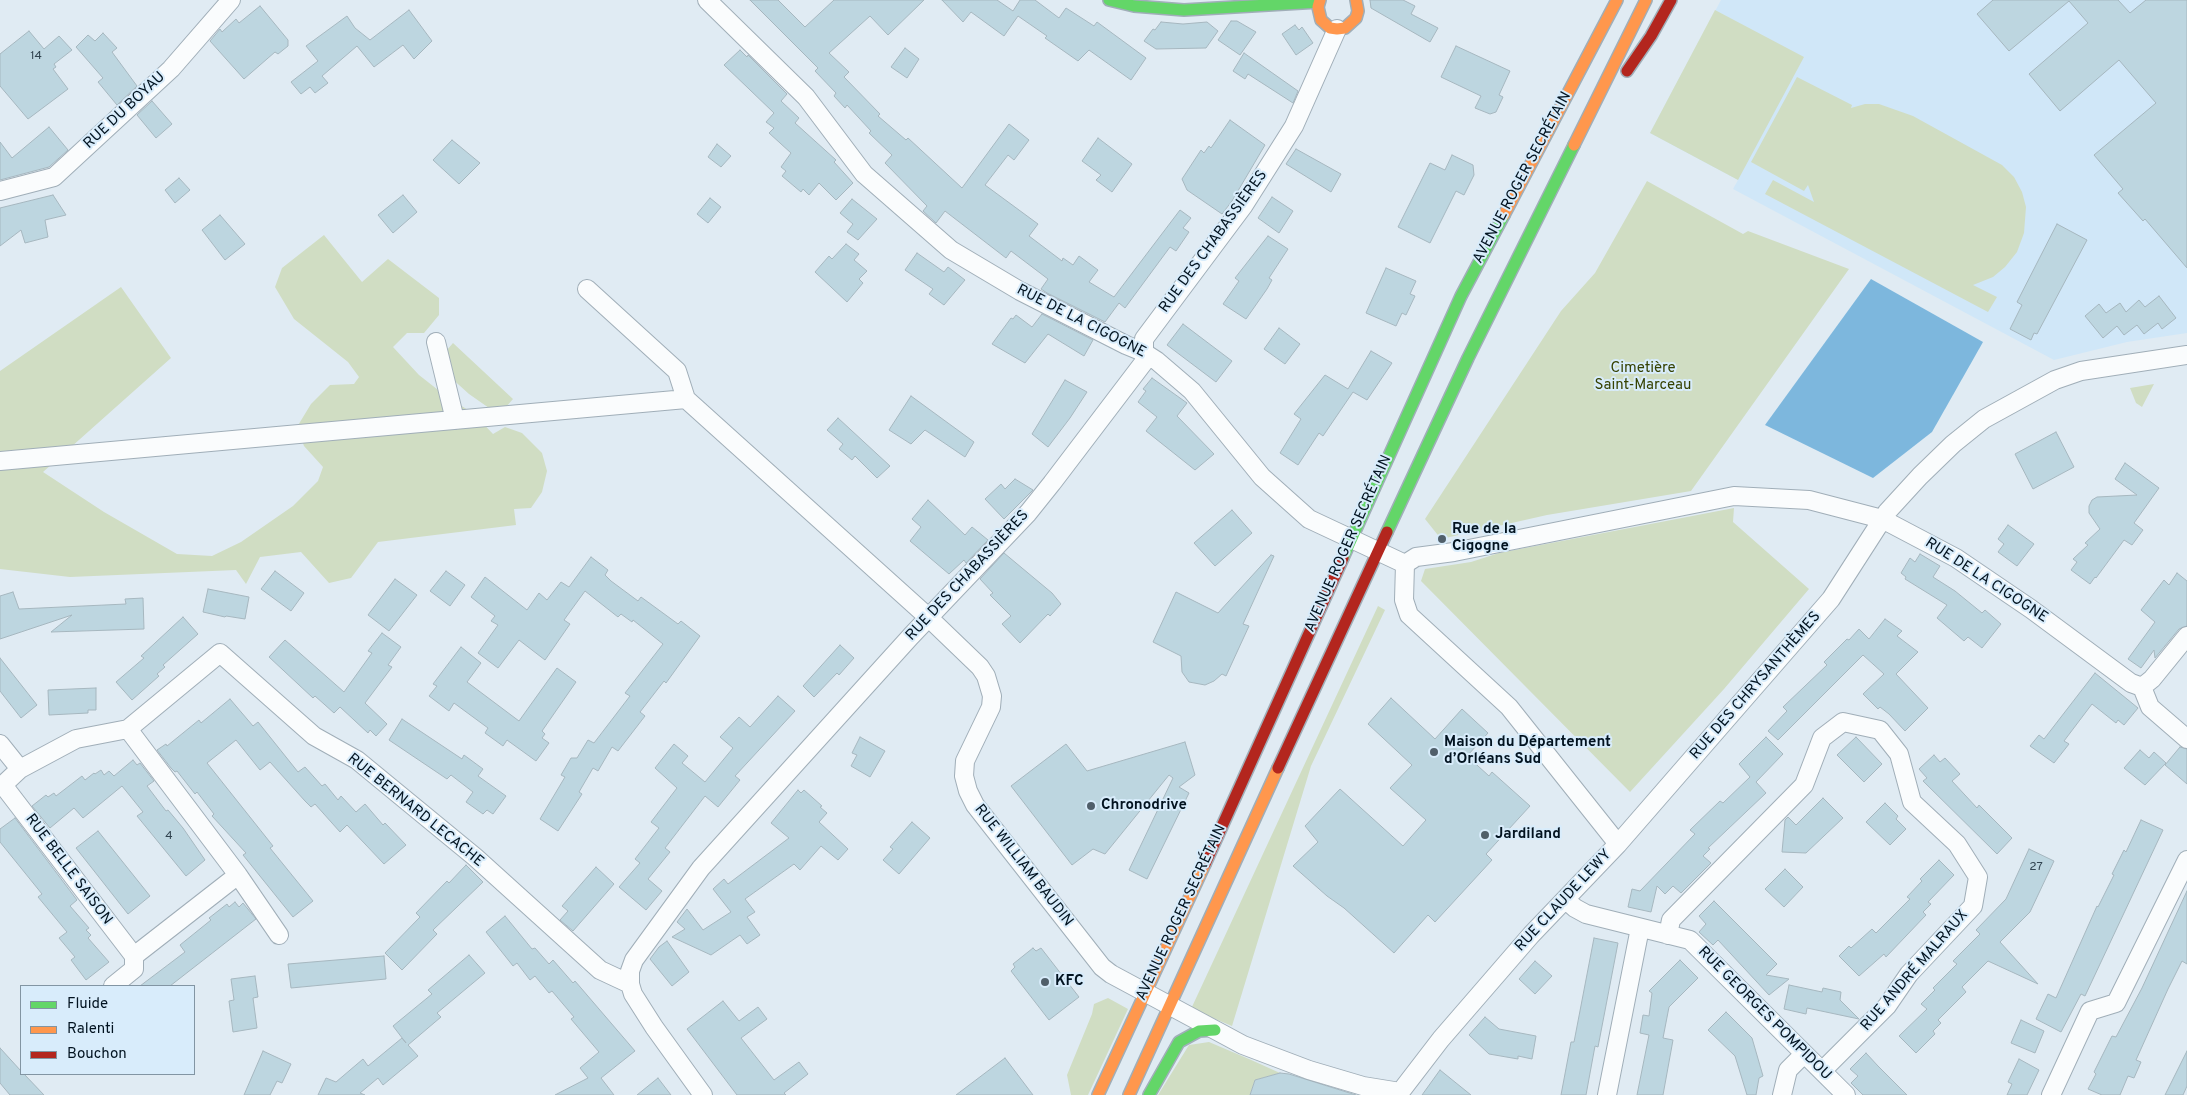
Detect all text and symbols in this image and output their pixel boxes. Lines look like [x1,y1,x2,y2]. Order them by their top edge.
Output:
house number: 14 [30,50,42,64]
street label: RUE DU BOYAU [80,69,170,153]
street label: AVENUE ROGER SECRÉTAIN [1470,89,1576,267]
street label: RUE DES CHABASSIÈRES [1156,167,1272,317]
street label: RUE DE LA CIGOGNE [1013,282,1149,362]
park label: Cimetière Saint-Marceau [1595,360,1691,395]
street label: AVENUE ROGER SECRÉTAIN [1302,453,1396,635]
street label: RUE DES CHABASSIÈRES [903,507,1033,645]
place label: Rue de la Cigogne [1452,521,1516,556]
marker: Rue de la Cigogne [1436,533,1448,545]
street label: RUE DE LA CIGOGNE [1921,535,2051,627]
street label: RUE DES CHRYSANTHÈMES [1687,608,1825,764]
place label: Maison du Département d’Orléans Sud [1444,734,1611,769]
marker: Maison du Département d’Orléans Sud [1428,746,1440,758]
street label: RUE BERNARD LECACHE [343,750,487,872]
place label: Chronodrive [1101,797,1187,815]
marker: Chronodrive [1085,800,1097,812]
street label: RUE WILLIAM BAUDIN [970,801,1076,931]
street label: RUE BELLE SAISON [21,811,115,929]
street label: AVENUE ROGER SECRÉTAIN [1133,822,1231,1004]
place label: Jardiland [1495,826,1561,844]
marker: Jardiland [1479,829,1491,841]
house number: 4 [165,830,173,844]
street label: RUE CLAUDE LEWY [1512,846,1616,956]
house number: 27 [2029,861,2043,875]
street label: RUE ANDRÉ MALRAUX [1858,907,1972,1035]
street label: RUE GEORGES POMPIDOU [1693,943,1835,1085]
place label: KFC [1055,973,1084,991]
marker: KFC [1039,976,1051,988]
legend [20,985,195,1075]
text: Fluide [67,995,108,1014]
text: Ralenti [67,1020,114,1039]
text: Bouchon [67,1045,127,1064]

